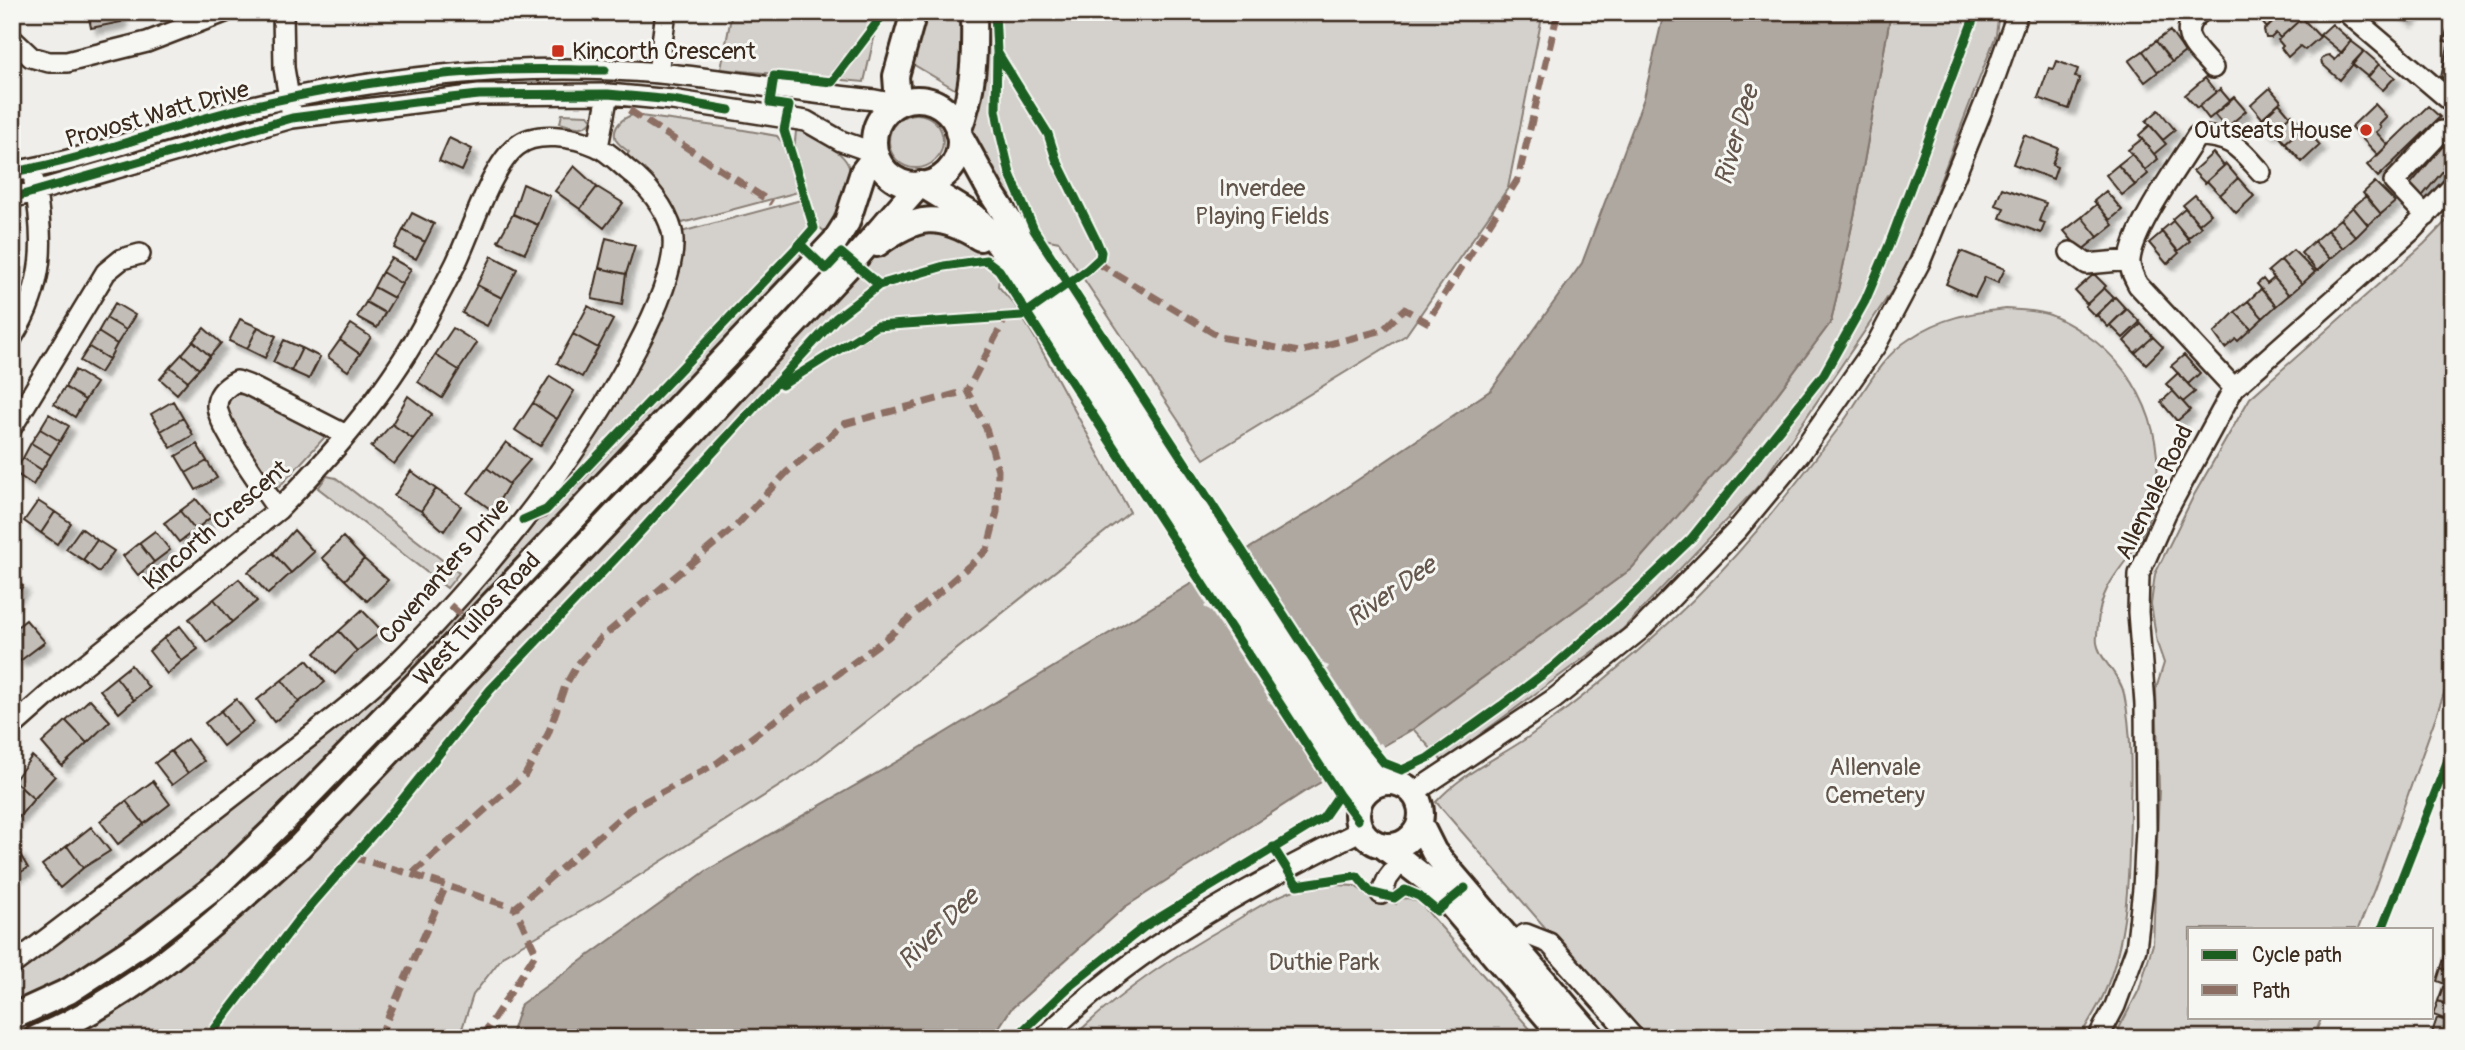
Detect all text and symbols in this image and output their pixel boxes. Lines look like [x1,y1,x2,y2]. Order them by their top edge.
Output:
place label: Kincorth Crescent [572,37,756,66]
marker: Kincorth Crescent [550,43,566,59]
street label: Provost Watt Drive [62,74,252,155]
water label: River Dee [1708,80,1767,189]
place label: Outseats House [2194,116,2352,145]
marker: Outseats House [2358,122,2374,138]
park label: Inverdee Playing Fields [1195,174,1329,231]
street label: Allenvale Road [2109,420,2200,564]
street label: Kincorth Crescent [137,454,295,597]
street label: Covenanters Drive [373,492,516,650]
street label: West Tullos Road [408,546,547,692]
water label: River Dee [1341,548,1444,634]
park label: Allenvale Cemetery [1825,753,1925,810]
water label: River Dee [891,880,988,976]
legend [2188,928,2434,1018]
text: Cycle path [2252,942,2342,969]
park label: Duthie Park [1268,948,1380,977]
text: Path [2252,978,2290,1005]

